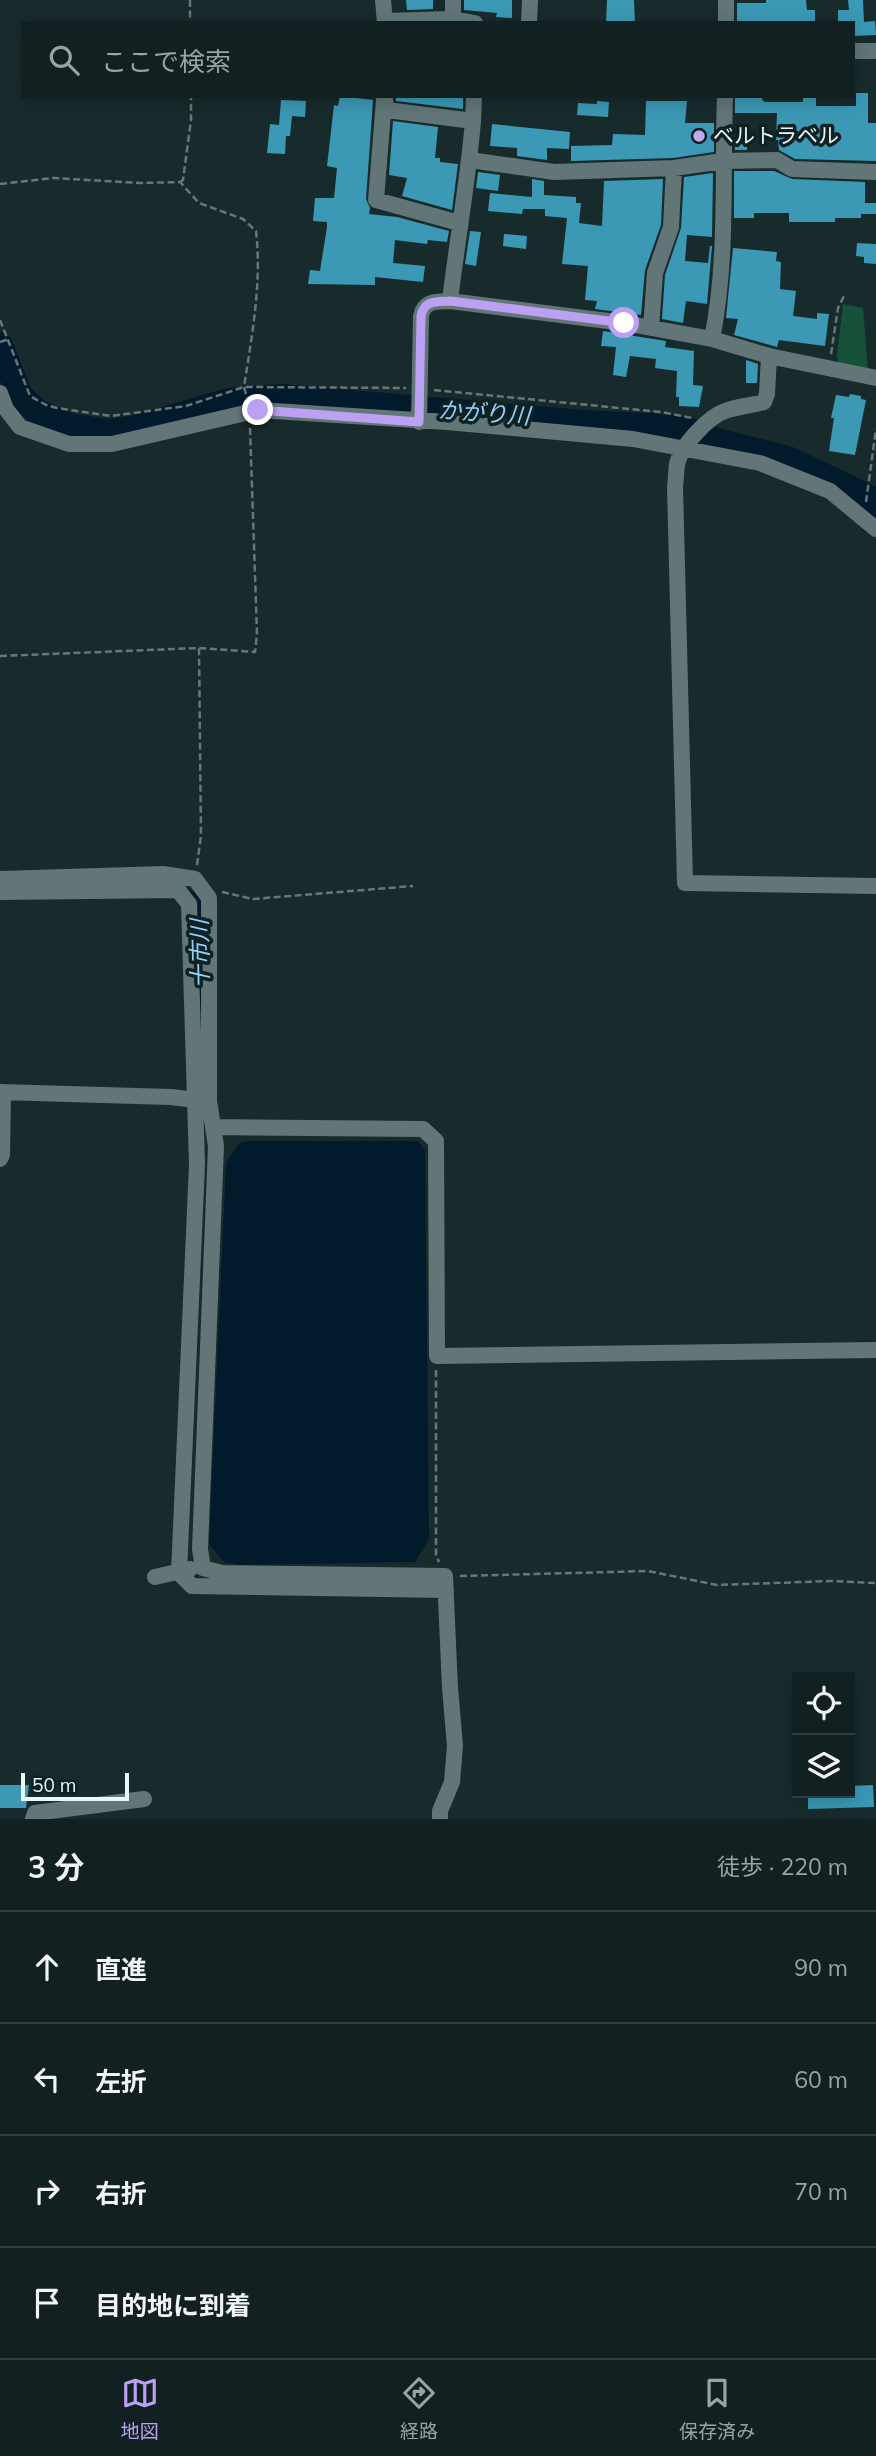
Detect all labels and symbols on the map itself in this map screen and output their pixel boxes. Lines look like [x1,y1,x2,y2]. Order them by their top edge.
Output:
place label: ベルトラベル [713,122,839,148]
marker: ベルトラベル [691,128,707,144]
route start [608,307,639,338]
route end [242,394,273,425]
water label: かがり川 [437,395,534,430]
water label: 十市川 [184,916,215,989]
scale bar [21,1770,130,1802]

